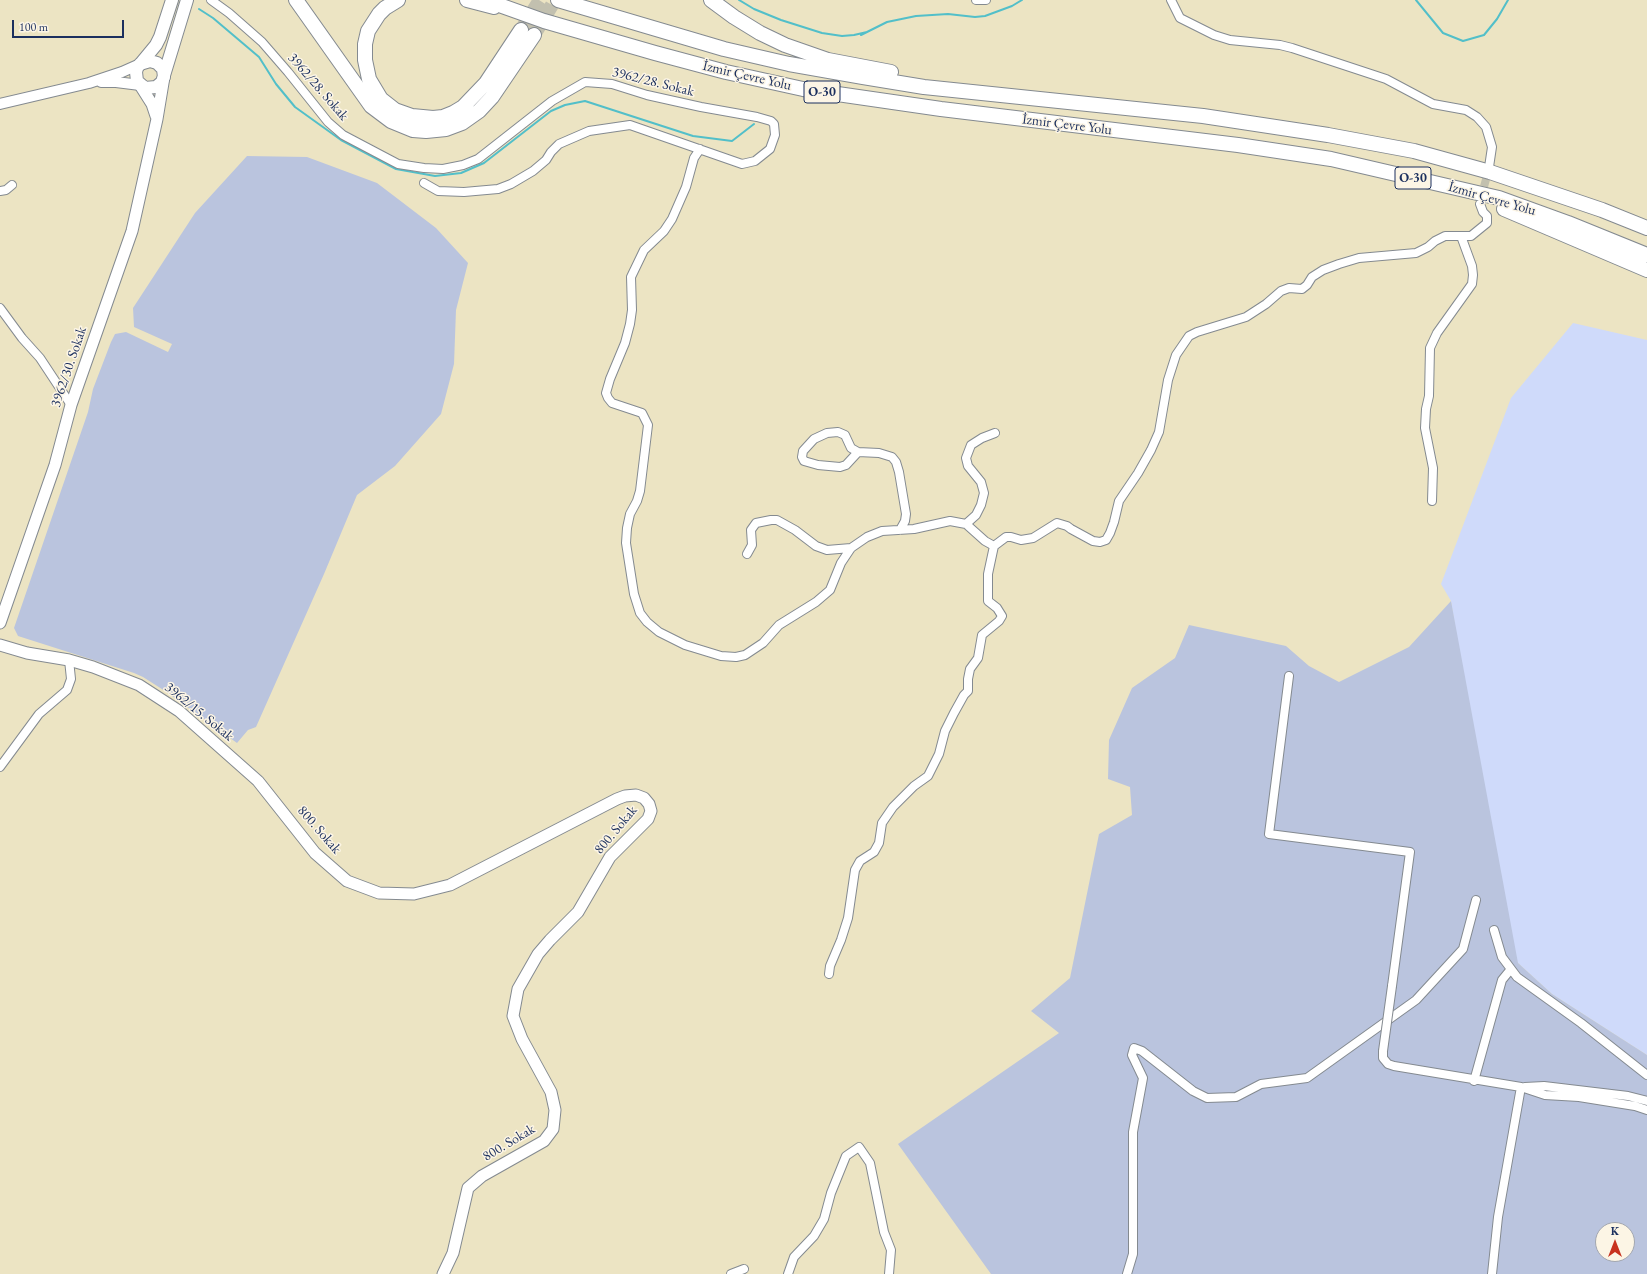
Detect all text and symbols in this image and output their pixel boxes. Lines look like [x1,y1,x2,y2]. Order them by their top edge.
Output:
scale bar [14,12,126,38]
text: 100 m [19,19,48,35]
street label: 3962/28. Sokak [284,50,352,124]
street label: İzmir Çevre Yolu [701,58,793,94]
street label: 3962/28. Sokak [610,64,696,100]
road number: O-30 [804,81,840,103]
street label: İzmir Çevre Yolu [1021,111,1113,139]
road number: O-30 [1395,167,1431,189]
street label: İzmir Çevre Yolu [1446,178,1538,220]
street label: 3962/30. Sokak [47,325,91,409]
street label: 3962/15. Sokak [161,679,237,745]
street label: 800. Sokak [591,802,641,858]
street label: 800. Sokak [294,803,344,857]
street label: 800. Sokak [480,1121,538,1165]
north arrow [1595,1222,1635,1262]
text: K [1611,1224,1619,1238]

